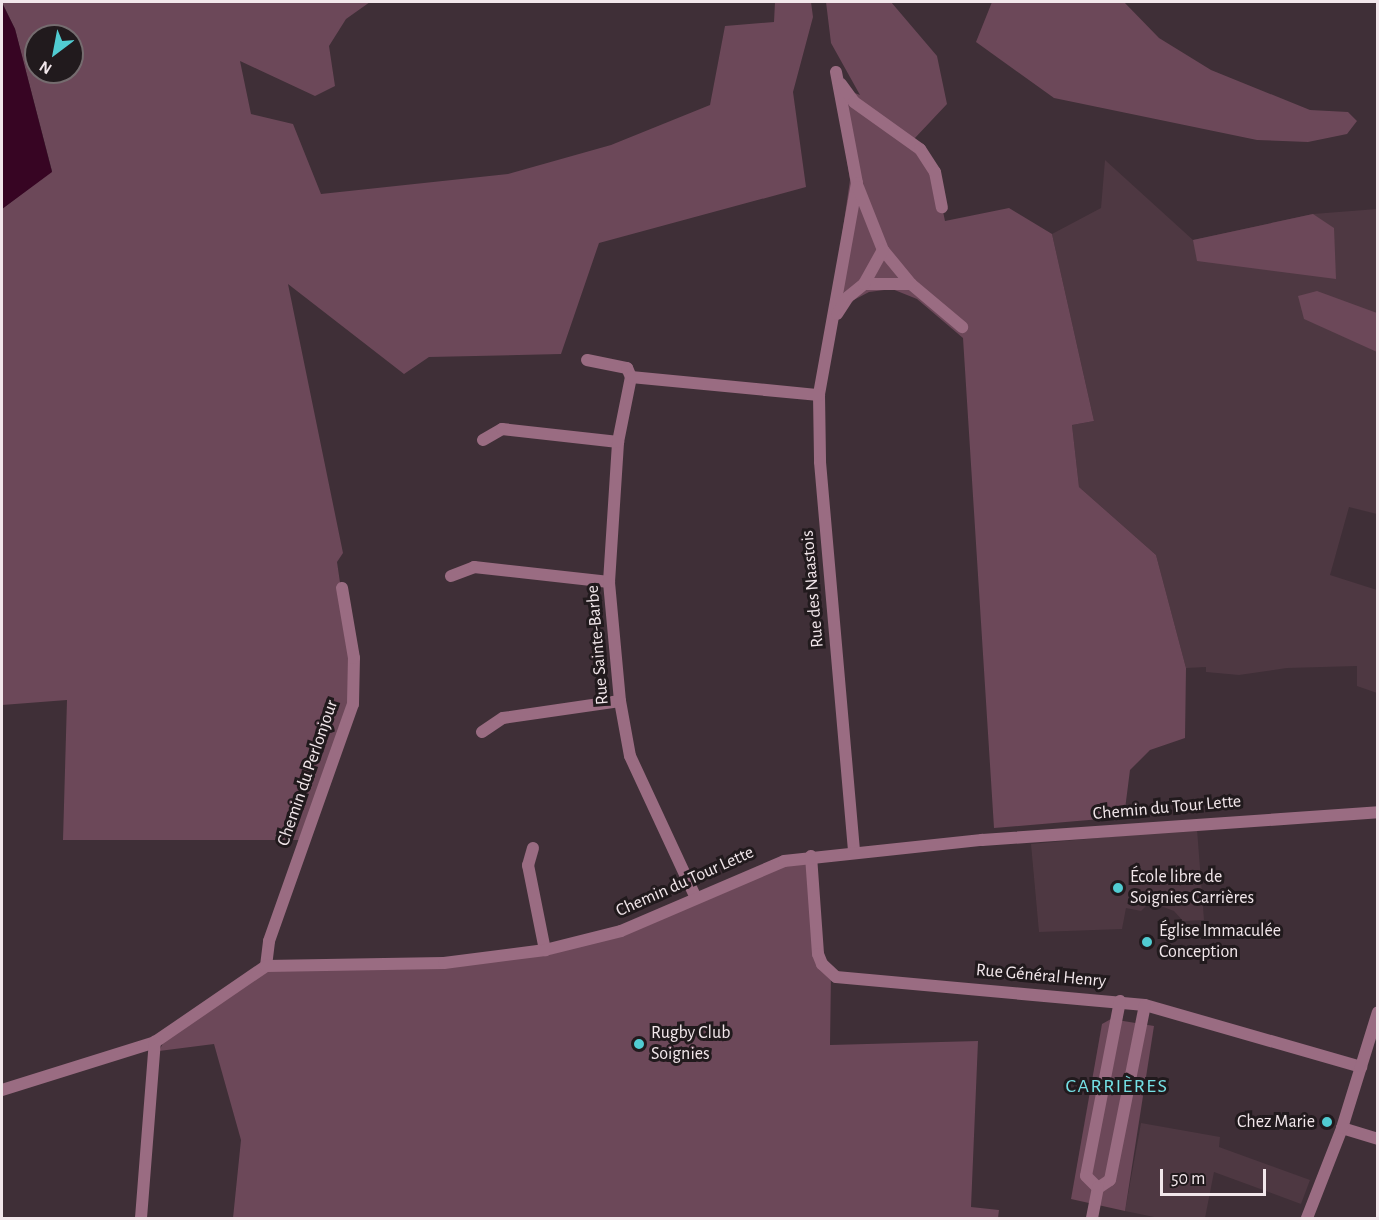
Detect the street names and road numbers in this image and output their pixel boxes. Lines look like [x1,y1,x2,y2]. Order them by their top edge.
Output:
street label: Rue des Naastois [797,529,829,649]
street label: Rue Sainte-Barbe [582,584,614,706]
street label: Chemin du Perlonjour [273,697,343,849]
street label: Chemin du Tour Lette [1092,791,1242,825]
street label: Chemin du Tour Lette [613,842,757,922]
street label: Rue Général Henry [975,960,1107,992]

